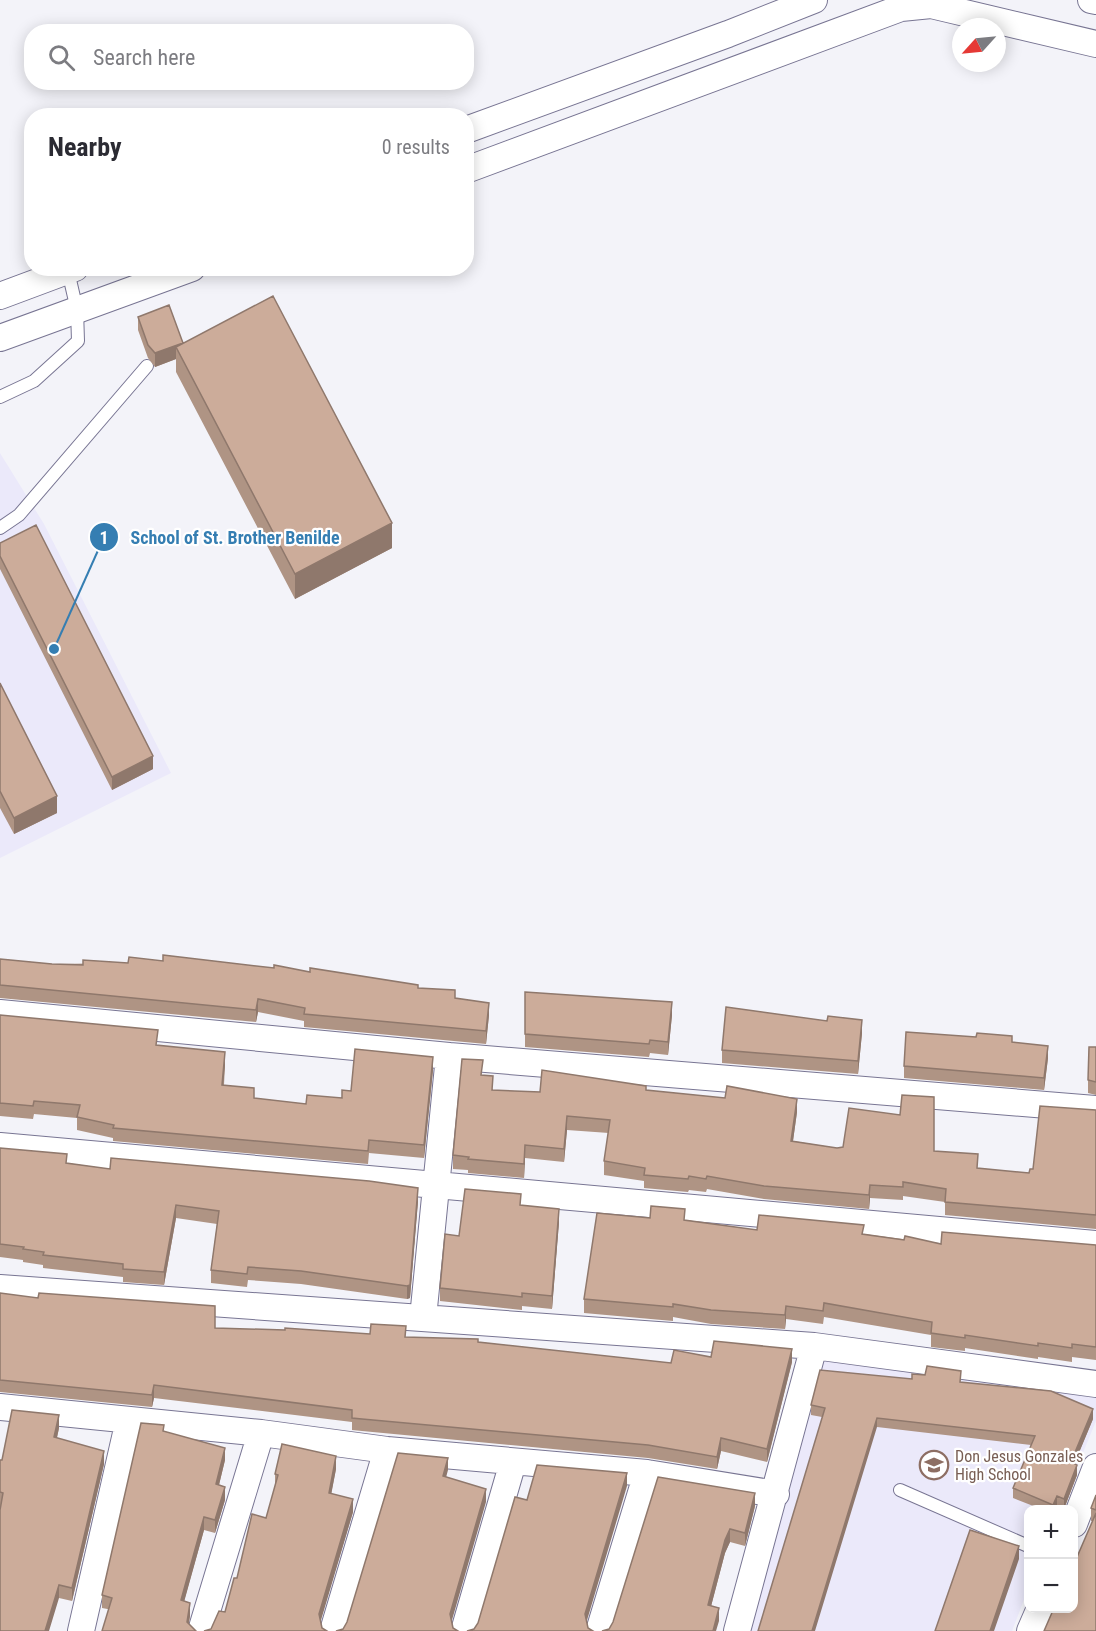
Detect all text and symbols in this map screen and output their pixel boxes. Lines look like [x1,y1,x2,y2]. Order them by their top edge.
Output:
north arrow [952,18,1006,72]
search box [24,24,474,90]
icon: search [45,41,78,74]
text: Search here [93,45,195,70]
text: Nearby [48,132,122,162]
text: 0 results [382,135,450,159]
callout: School of St. Brother Benilde [89,519,352,555]
text: 1 [99,527,109,548]
text: School of St. Brother Benilde [130,527,340,548]
place label: Don Jesus Gonzales High School [955,1447,1083,1484]
school or university icon: Don Jesus Gonzales High School [918,1449,950,1481]
map controls [1024,1505,1078,1613]
button: + [1024,1505,1078,1559]
button: − [1024,1559,1078,1613]

